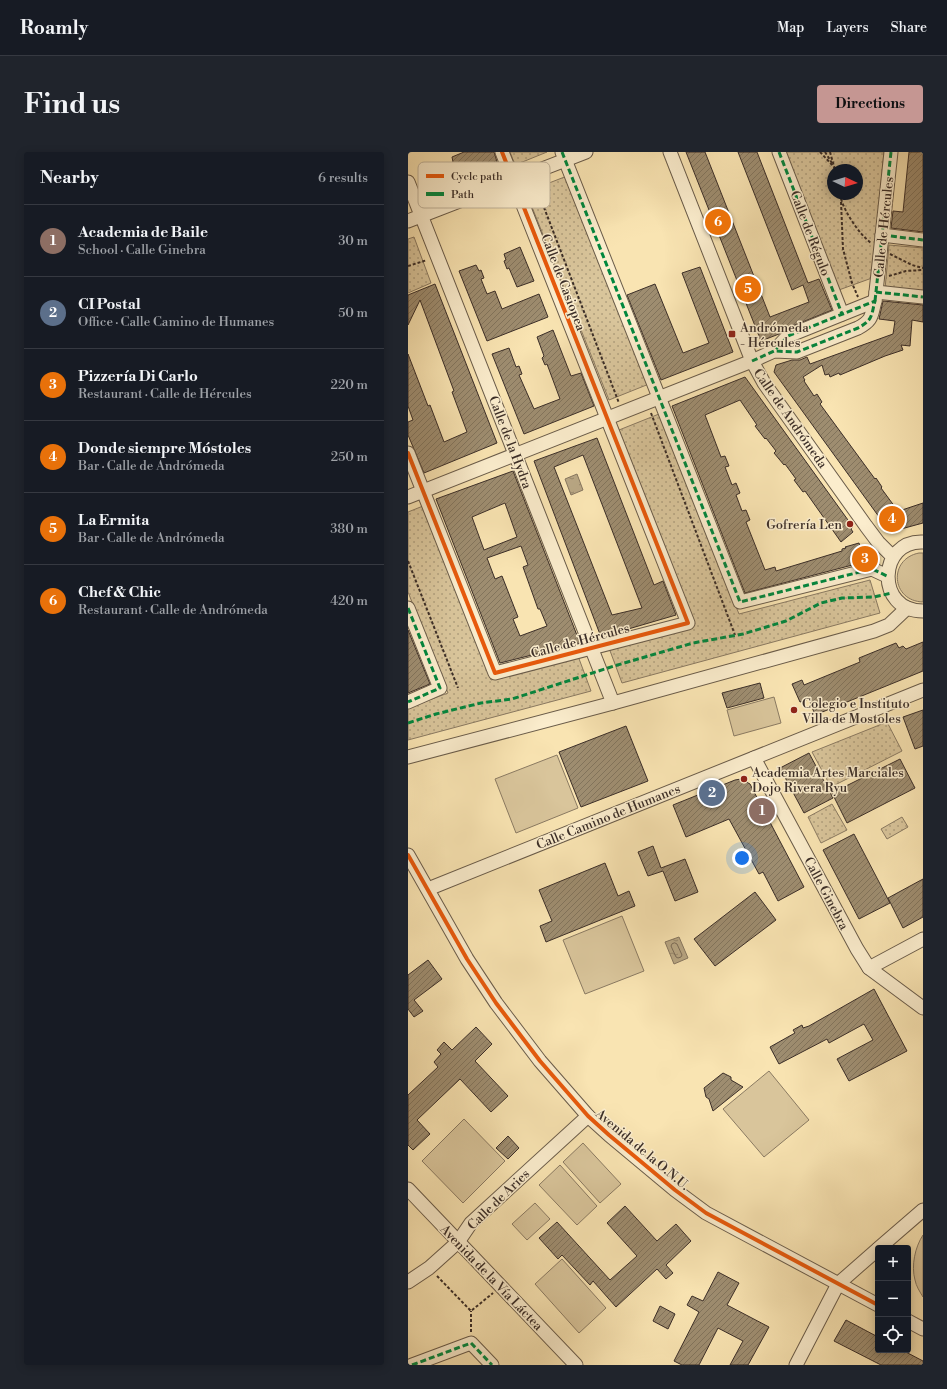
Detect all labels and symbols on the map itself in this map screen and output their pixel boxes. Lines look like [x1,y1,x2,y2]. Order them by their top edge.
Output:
legend [418,162,550,208]
north arrow [827,164,863,200]
text: Cycle path [451,170,503,184]
street label: Calle de Hércules [871,175,897,278]
text: Path [451,188,475,202]
street label: Calle de Régulo [787,189,834,278]
pin: 6 [705,207,731,237]
street label: Calle de Casiopea [537,232,589,333]
pin: 5 [735,274,761,304]
place label: Andrómeda - Hércules [739,320,809,351]
marker: Andrómeda - Hércules [727,329,737,339]
street label: Calle de Andrómeda [750,366,831,472]
street label: Calle de la Hydra [485,394,535,491]
pin: 4 [879,504,905,534]
place label: Gofrería Len [766,517,842,533]
marker: Gofrería Len [845,519,855,529]
pin: 3 [852,544,878,574]
street label: Calle de Hércules [529,620,632,662]
place label: Colegio e Instituto Villa de Mostoles [801,696,910,727]
marker: Colegio e Instituto Villa de Mostoles [789,705,799,715]
place label: Academia Artes Marciales Dojo Rivera Ryu [751,765,904,796]
marker: Academia Artes Marciales Dojo Rivera Ryu [739,774,749,784]
pin: 2 [699,778,725,808]
street label: Calle Camino de Humanes [534,781,683,853]
pin: 1 [749,796,775,826]
your location [732,848,752,868]
street label: Calle Ginebra [800,854,852,933]
street label: Avenida de la O.N.U. [591,1105,693,1194]
street label: Calle de Aries [464,1166,533,1233]
street label: Avenida de la Vía Láctea [436,1221,546,1334]

